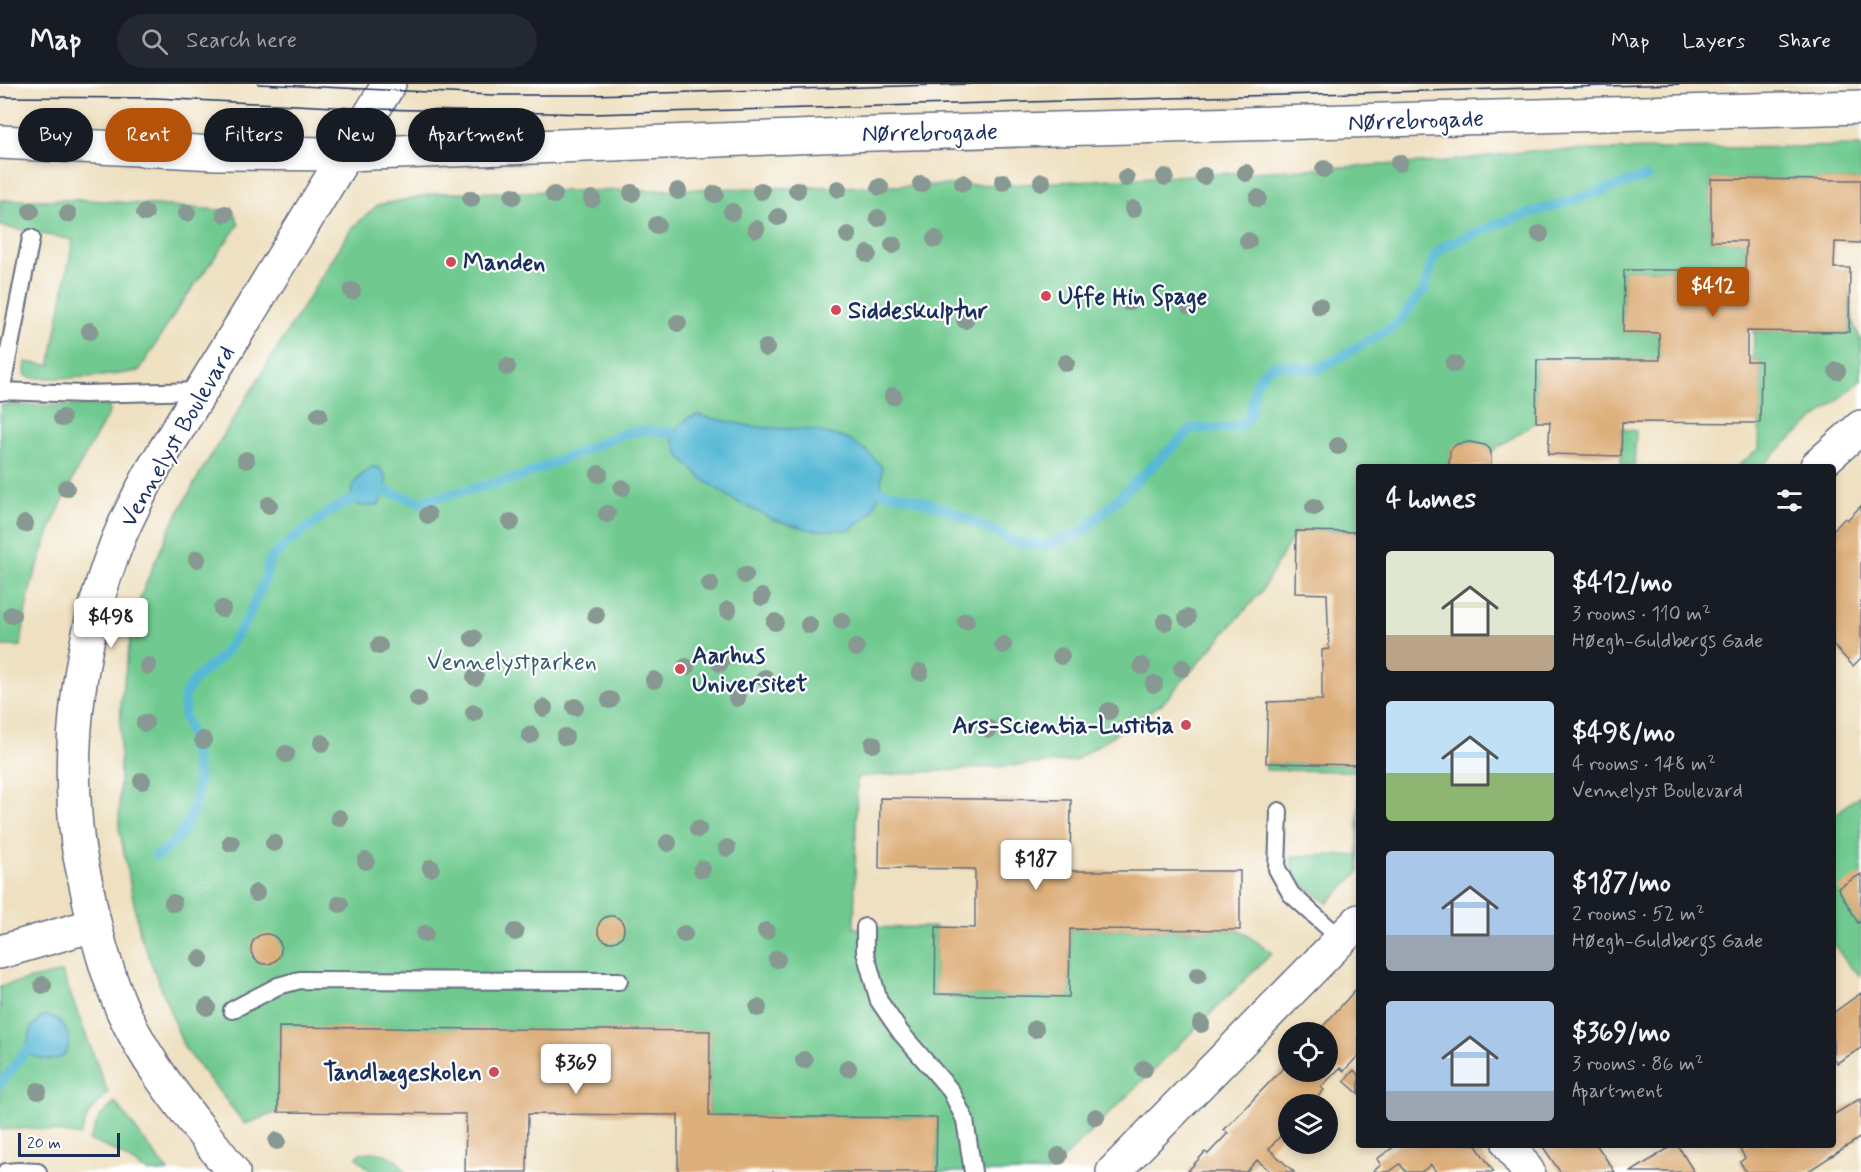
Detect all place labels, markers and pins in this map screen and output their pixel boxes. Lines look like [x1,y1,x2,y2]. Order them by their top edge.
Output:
place label: Manden [463,248,545,279]
marker: Manden [444,255,458,269]
pin: $412 [1677,267,1749,318]
place label: Uffe Hin Spage [1058,282,1208,314]
marker: Uffe Hin Spage [1039,289,1053,303]
place label: Siddeskulptur [848,296,988,327]
marker: Siddeskulptur [829,303,843,317]
pin: $498 [75,598,147,649]
place label: Aarhus Universitet [692,641,808,700]
marker: Aarhus Universitet [673,662,687,676]
place label: Ars-Scientia-Lustitia [952,711,1174,742]
marker: Ars-Scientia-Lustitia [1179,718,1193,732]
pin: $187 [1000,840,1072,891]
pin: $369 [540,1044,612,1095]
place label: Tandlægeskolen [323,1058,482,1090]
marker: Tandlægeskolen [487,1065,501,1079]

